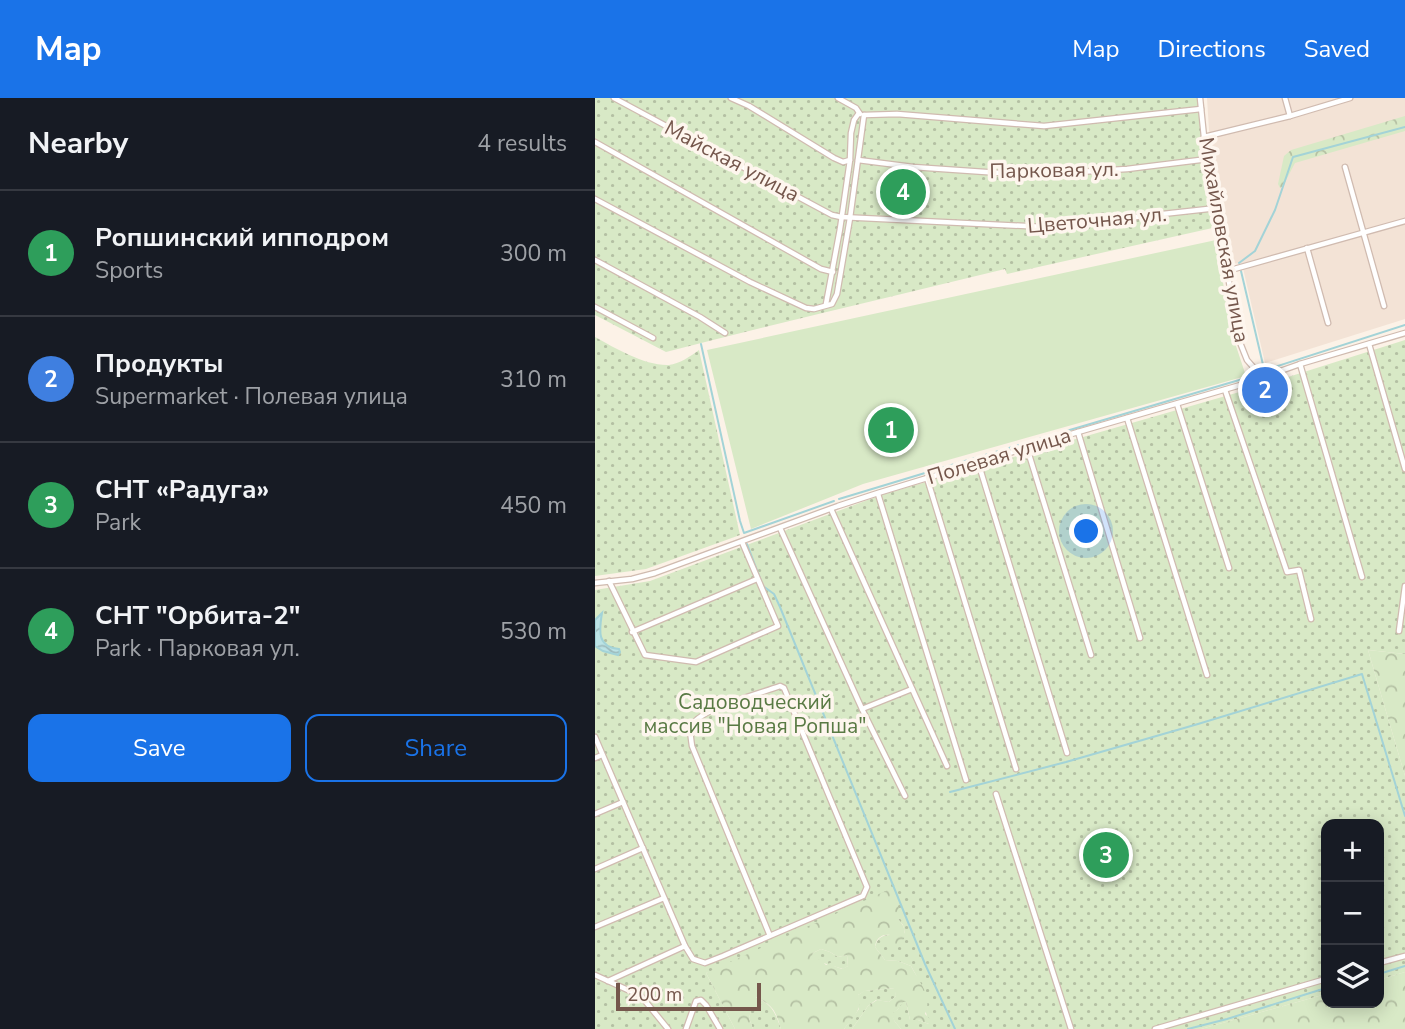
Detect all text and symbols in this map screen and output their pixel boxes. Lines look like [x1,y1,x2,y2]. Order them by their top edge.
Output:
text: Map [35,27,102,72]
text: Map [1072,33,1119,65]
text: Directions [1157,33,1266,65]
text: Saved [1304,33,1370,65]
street label: Майская улица [660,114,804,208]
text: Nearby [28,123,128,164]
text: 4 results [477,128,567,159]
street label: Михайловская улица [1192,135,1256,345]
street label: Парковая ул. [989,155,1119,185]
pin: 4 [880,166,926,218]
street label: Цветочная ул. [1026,200,1168,240]
text: Ропшинский ипподром [95,220,389,255]
text: 1 [44,238,58,269]
text: 300 m [500,238,567,269]
text: Sports [95,255,163,286]
text: Продукты [95,346,223,381]
text: 2 [44,364,58,395]
text: 310 m [500,364,567,395]
pin: 2 [1242,364,1288,416]
text: Supermarket · Полевая улица [95,381,408,412]
pin: 1 [868,404,914,456]
street label: Полевая улица [924,421,1074,491]
text: СНТ «Радуга» [95,472,269,507]
text: 3 [44,490,58,521]
text: 450 m [500,490,567,521]
text: Park [95,507,141,538]
your location [1069,514,1103,548]
text: СНТ "Орбита-2" [95,598,300,633]
text: 4 [44,616,58,647]
text: 530 m [500,616,567,647]
text: Park · Парковая ул. [95,633,300,664]
park label: Садоводческий массив "Новая Ропша" [643,688,867,740]
button: Save [28,714,291,782]
button: Share [305,714,567,782]
map controls [1321,819,1384,1008]
button: + [1321,819,1384,882]
pin: 3 [1083,829,1129,881]
button: − [1321,882,1384,945]
button: layers [1321,945,1384,1008]
scale bar [616,980,761,1012]
text: 200 m [627,982,682,1008]

